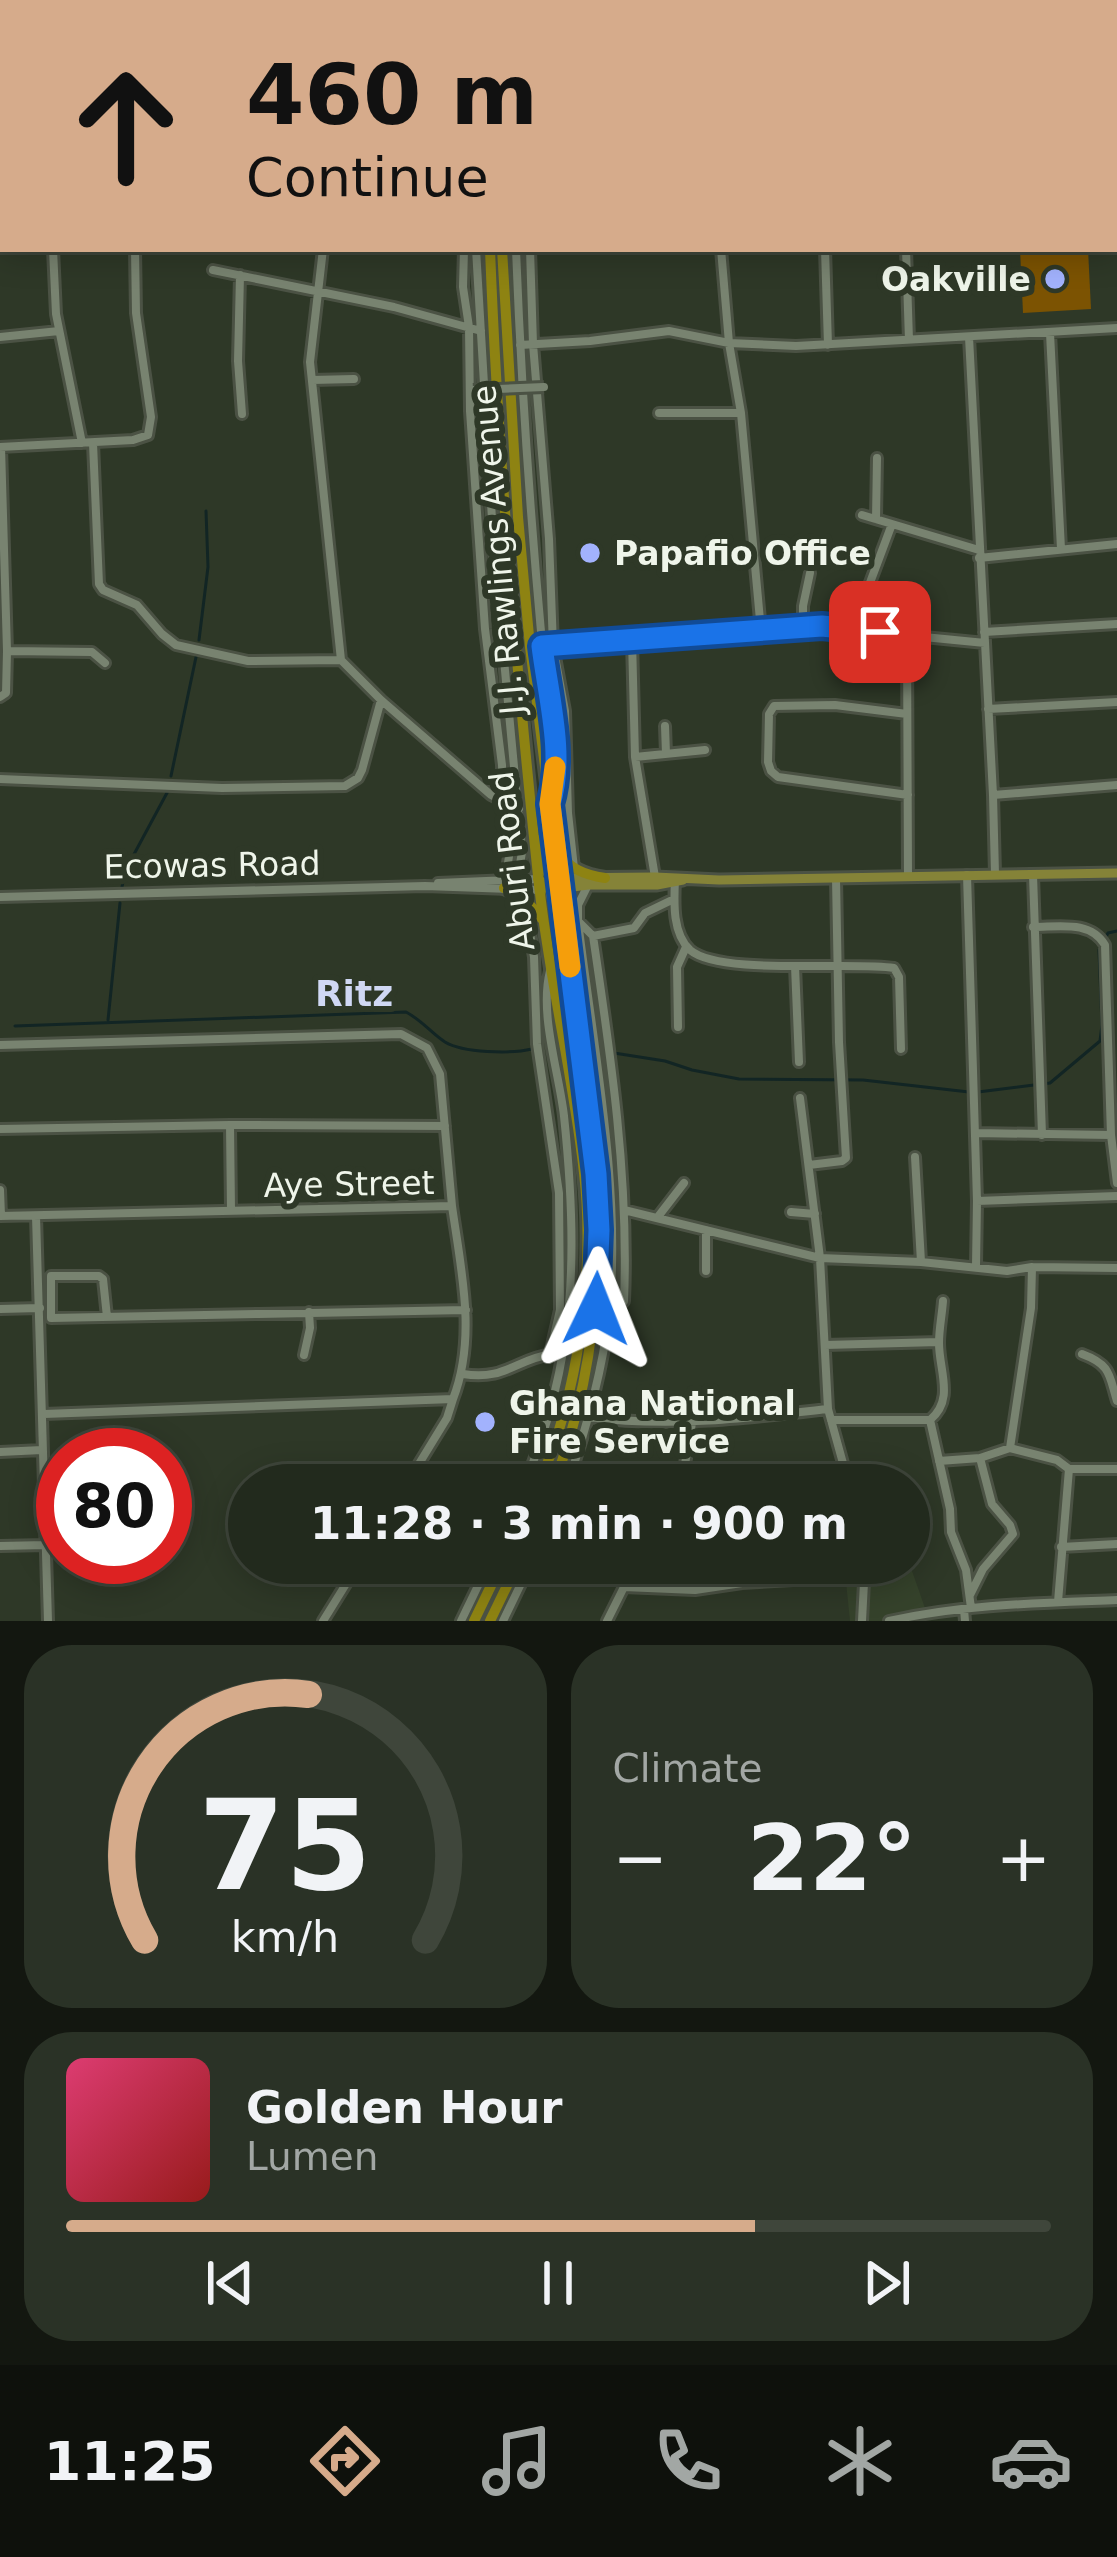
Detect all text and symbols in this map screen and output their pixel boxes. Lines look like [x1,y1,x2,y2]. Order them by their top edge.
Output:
text: 460 m [246,46,538,144]
icon: ahead [48,48,204,204]
text: Continue [246,146,489,209]
place label: Oakville [881,260,1031,299]
marker: Oakville [1042,266,1068,292]
street label: J.J. Rawlings Avenue [464,384,532,718]
place label: Papafio Office [614,534,871,573]
marker: Papafio Office [577,540,603,566]
pin [829,581,931,683]
icon: arrive [847,599,913,665]
street label: Aburi Road [482,769,542,953]
street label: Ecowas Road [103,844,321,886]
district label: Ritz [315,973,393,1014]
street label: Aye Street [263,1163,435,1205]
position arrow [533,1246,659,1372]
place label: Ghana National Fire Service [509,1384,796,1461]
marker: Ghana National Fire Service [472,1409,498,1435]
speed limit sign: 80 [36,1428,192,1584]
text: 11:28 · 3 min · 900 m [310,1497,848,1550]
text: Climate [613,1746,763,1791]
text: 75 [198,1773,372,1918]
text: 22° [747,1806,917,1911]
text: − [613,1820,668,1897]
text: + [996,1820,1051,1897]
text: km/h [231,1911,339,1961]
text: Golden Hour [246,2081,563,2134]
text: Lumen [246,2134,378,2179]
icon: previous [197,2250,263,2316]
icon: pause [525,2250,591,2316]
icon: next [854,2250,920,2316]
icon: directions [303,2419,387,2503]
icon: music [475,2419,559,2503]
icon: phone [646,2419,730,2503]
icon: climate [818,2419,902,2503]
icon: car [989,2419,1073,2503]
text: 11:25 [44,2430,216,2493]

